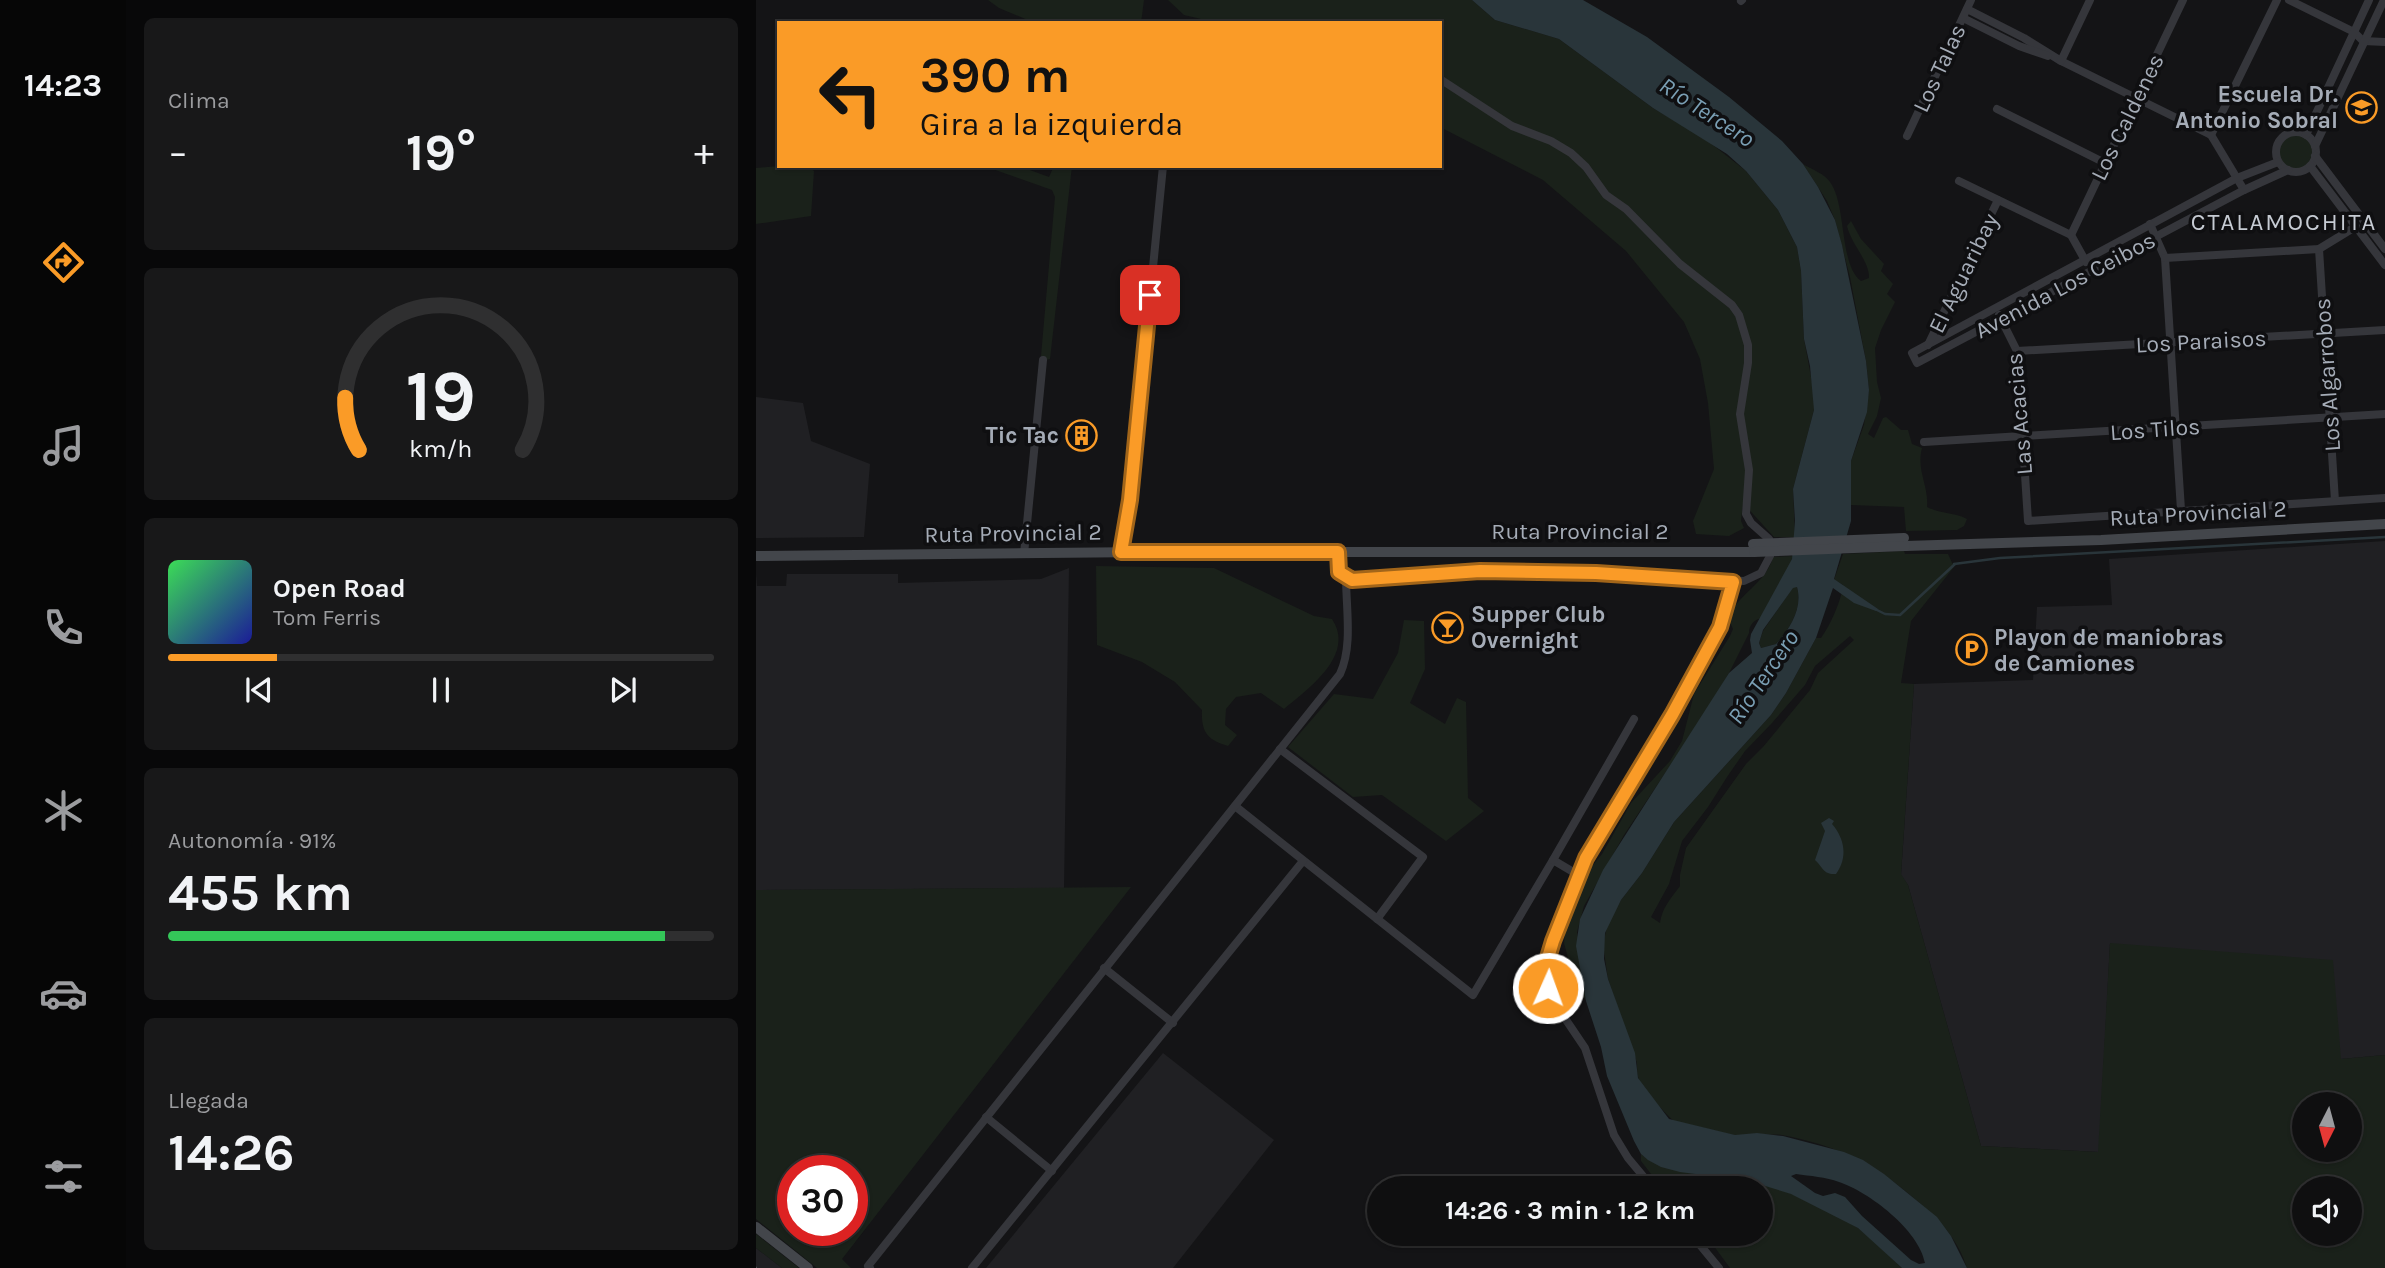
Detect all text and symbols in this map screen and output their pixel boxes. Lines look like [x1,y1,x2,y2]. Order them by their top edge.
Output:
street label: Los Talas [1907,20,1972,117]
text: 390 m [920,47,1070,104]
icon: left [805,49,896,140]
street label: Los Caldenes [2085,50,2170,185]
text: 14:23 [24,67,102,104]
water label: Río Tercero [1654,71,1760,153]
place label: Escuela Dr. Antonio Sobral [2175,81,2338,134]
text: Clima [168,87,230,114]
school or university icon: Escuela Dr. Antonio Sobral [2344,90,2378,124]
text: Gira a la izquierda [920,106,1183,143]
text: 19° [406,122,476,183]
text: − [168,130,188,175]
text: + [694,130,714,175]
district label: CTALAMOCHITA [2191,208,2377,236]
street label: El Aguaribay [1923,209,2004,337]
street label: Avenida Los Ceibos [1970,226,2160,344]
icon: directions [39,238,88,287]
pin [1120,265,1180,325]
icon: arrive [1131,276,1169,314]
street label: Los Algarrobos [2309,297,2346,453]
street label: Los Paraisos [2135,325,2267,358]
street label: Las Acacias [2001,352,2038,476]
text: 19 [406,353,476,438]
street label: Los Tilos [2109,413,2201,446]
building icon: Tic Tac [1065,418,1099,452]
icon: music [39,421,88,470]
place label: Tic Tac [986,422,1059,449]
text: km/h [409,434,473,463]
street label: Ruta Provincial 2 [2109,495,2287,532]
street label: Ruta Provincial 2 [924,518,1102,549]
street label: Ruta Provincial 2 [1491,518,1669,545]
text: Open Road [273,573,406,604]
place label: Supper Club Overnight [1471,601,1605,654]
icon: phone [39,603,88,652]
text: Tom Ferris [273,604,381,631]
bar icon: Supper Club Overnight [1431,610,1465,644]
water label: Río Tercero [1721,624,1805,729]
place label: Playon de maniobras de Camiones [1994,624,2224,677]
parking icon: Playon de maniobras de Camiones [1954,633,1988,667]
icon: previous [240,671,278,709]
icon: pause [422,671,460,709]
icon: next [604,671,642,709]
icon: climate [39,786,88,835]
text: Autonomía · 91% [168,827,337,854]
text: 455 km [168,862,353,923]
position arrow [1511,951,1585,1025]
icon: car [39,969,88,1018]
text: Llegada [168,1087,249,1114]
north arrow [2292,1092,2362,1162]
map controls [2292,1092,2362,1246]
text: 14:26 [168,1122,295,1183]
icon: filters [39,1152,88,1201]
speed limit sign: 30 [777,1155,868,1246]
button: sound [2292,1176,2362,1246]
text: 14:26 · 3 min · 1.2 km [1445,1195,1695,1226]

